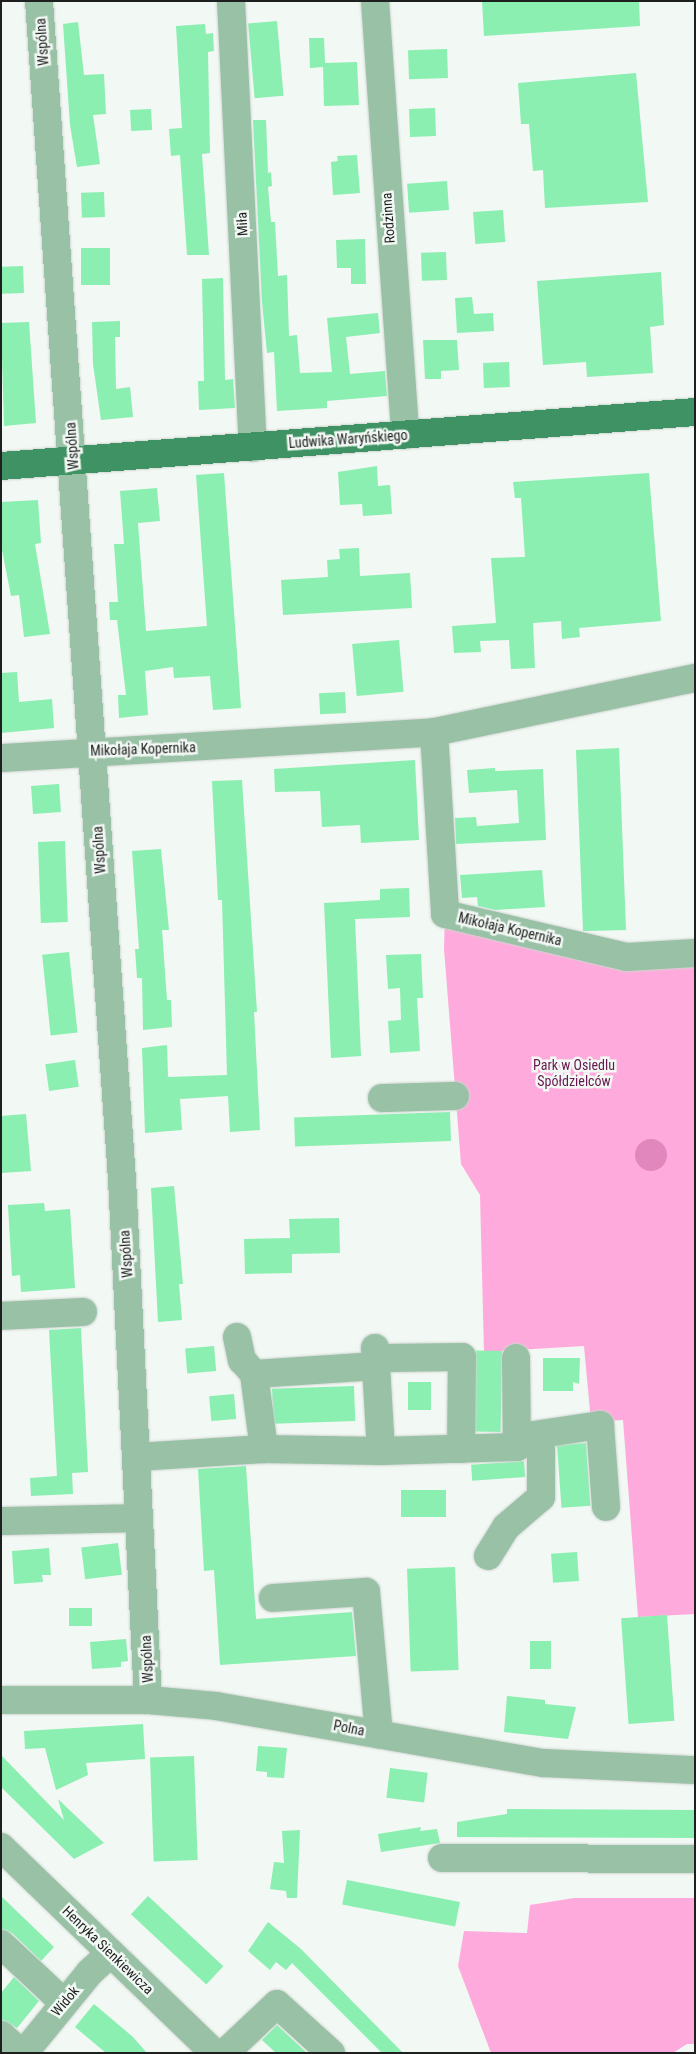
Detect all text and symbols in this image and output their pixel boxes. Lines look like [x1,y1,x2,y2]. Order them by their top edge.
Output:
street label: Wspólna [32,18,52,66]
street label: Rodzinna [378,192,398,244]
street label: Miła [233,212,251,236]
street label: Wspólna [62,422,82,470]
street label: Ludwika Waryńskiego [288,426,408,452]
street label: Mikołaja Kopernika [90,739,196,759]
street label: Wspólna [89,826,109,874]
street label: Mikołaja Kopernika [457,909,563,949]
park label: Park w Osiedlu Spółdzielców [533,1057,615,1090]
street label: Wspólna [116,1230,136,1278]
street label: Wspólna [137,1635,157,1683]
street label: Polna [332,1717,366,1739]
street label: Henryka Sienkiewicza [59,1902,157,1998]
street label: Widok [48,1983,82,2019]

